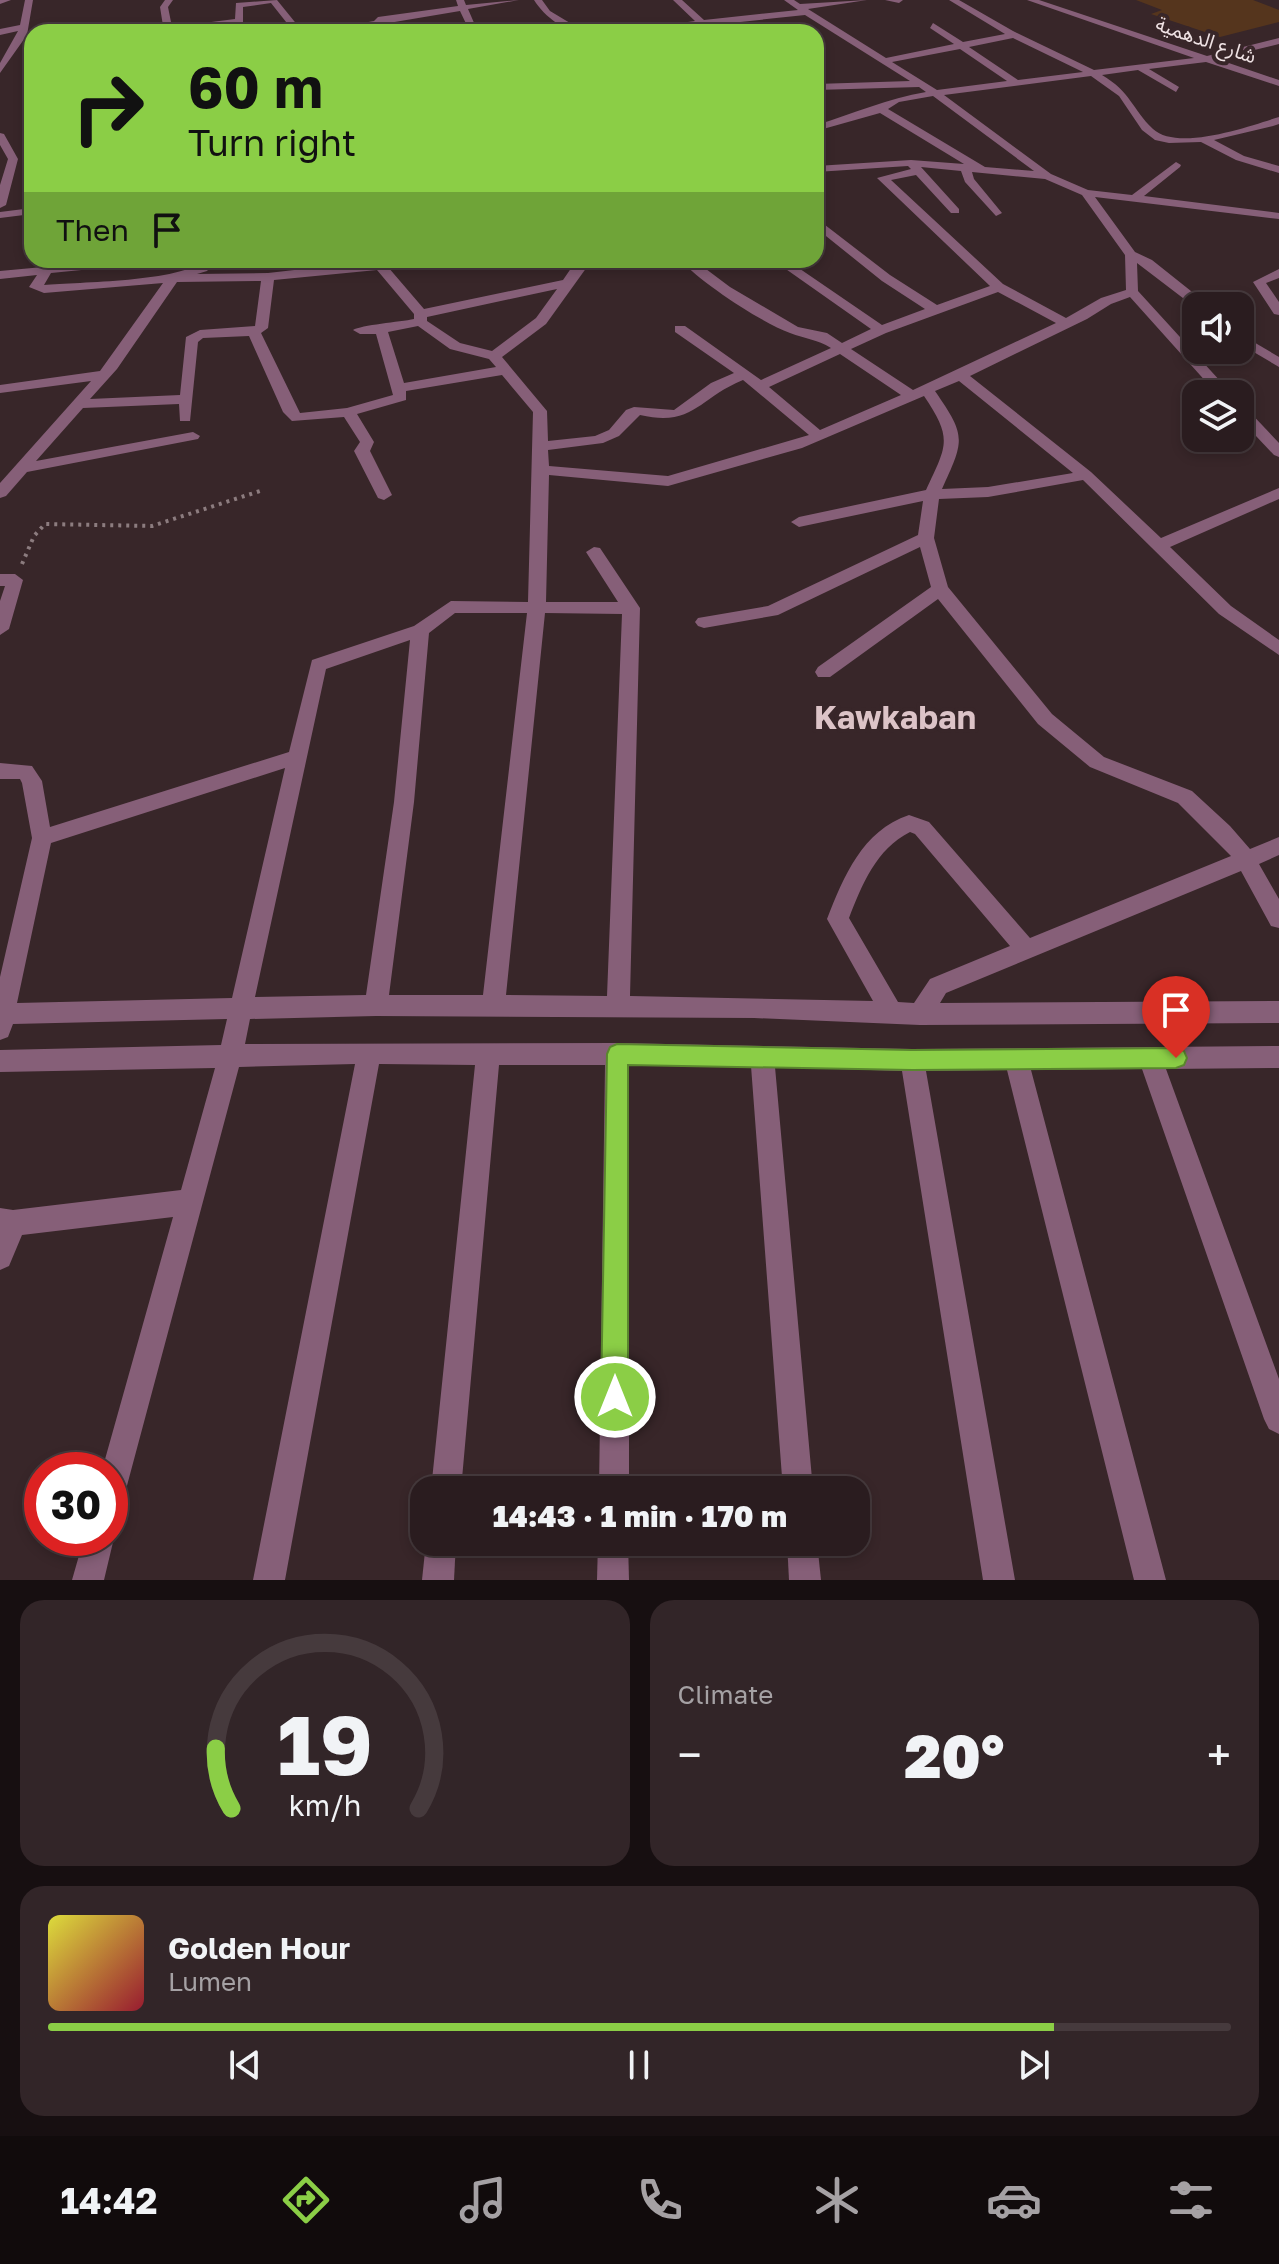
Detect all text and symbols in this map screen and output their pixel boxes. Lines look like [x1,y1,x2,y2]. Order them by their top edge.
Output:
street label: شارع الدهمية [1152,11,1260,71]
text: 60 m [188,53,323,120]
icon: right [56,56,160,160]
text: Turn right [188,121,356,164]
icon: arrive [145,208,189,252]
text: Then [56,212,129,248]
map controls [1182,292,1254,452]
button: sound [1182,292,1254,364]
button: layers [1182,380,1254,452]
district label: Kawkaban [814,698,976,736]
pin [1142,976,1210,1058]
icon: arrive [1154,988,1198,1032]
position arrow [573,1355,657,1439]
speed limit sign: 30 [24,1452,128,1556]
text: 14:43 · 1 min · 170 m [493,1498,787,1534]
text: Climate [678,1679,773,1710]
text: 19 [277,1693,373,1793]
text: 20° [904,1719,1004,1791]
text: − [678,1728,702,1781]
text: + [1207,1728,1231,1781]
text: km/h [288,1788,361,1822]
text: Golden Hour [168,1930,350,1966]
text: Lumen [168,1966,252,1997]
icon: previous [223,2043,267,2087]
icon: pause [617,2043,661,2087]
icon: next [1012,2043,1056,2087]
icon: directions [278,2172,334,2228]
icon: music [455,2172,511,2228]
icon: phone [632,2172,688,2228]
icon: climate [809,2172,865,2228]
icon: car [986,2172,1042,2228]
icon: filters [1163,2172,1219,2228]
text: 14:42 [60,2179,157,2222]

